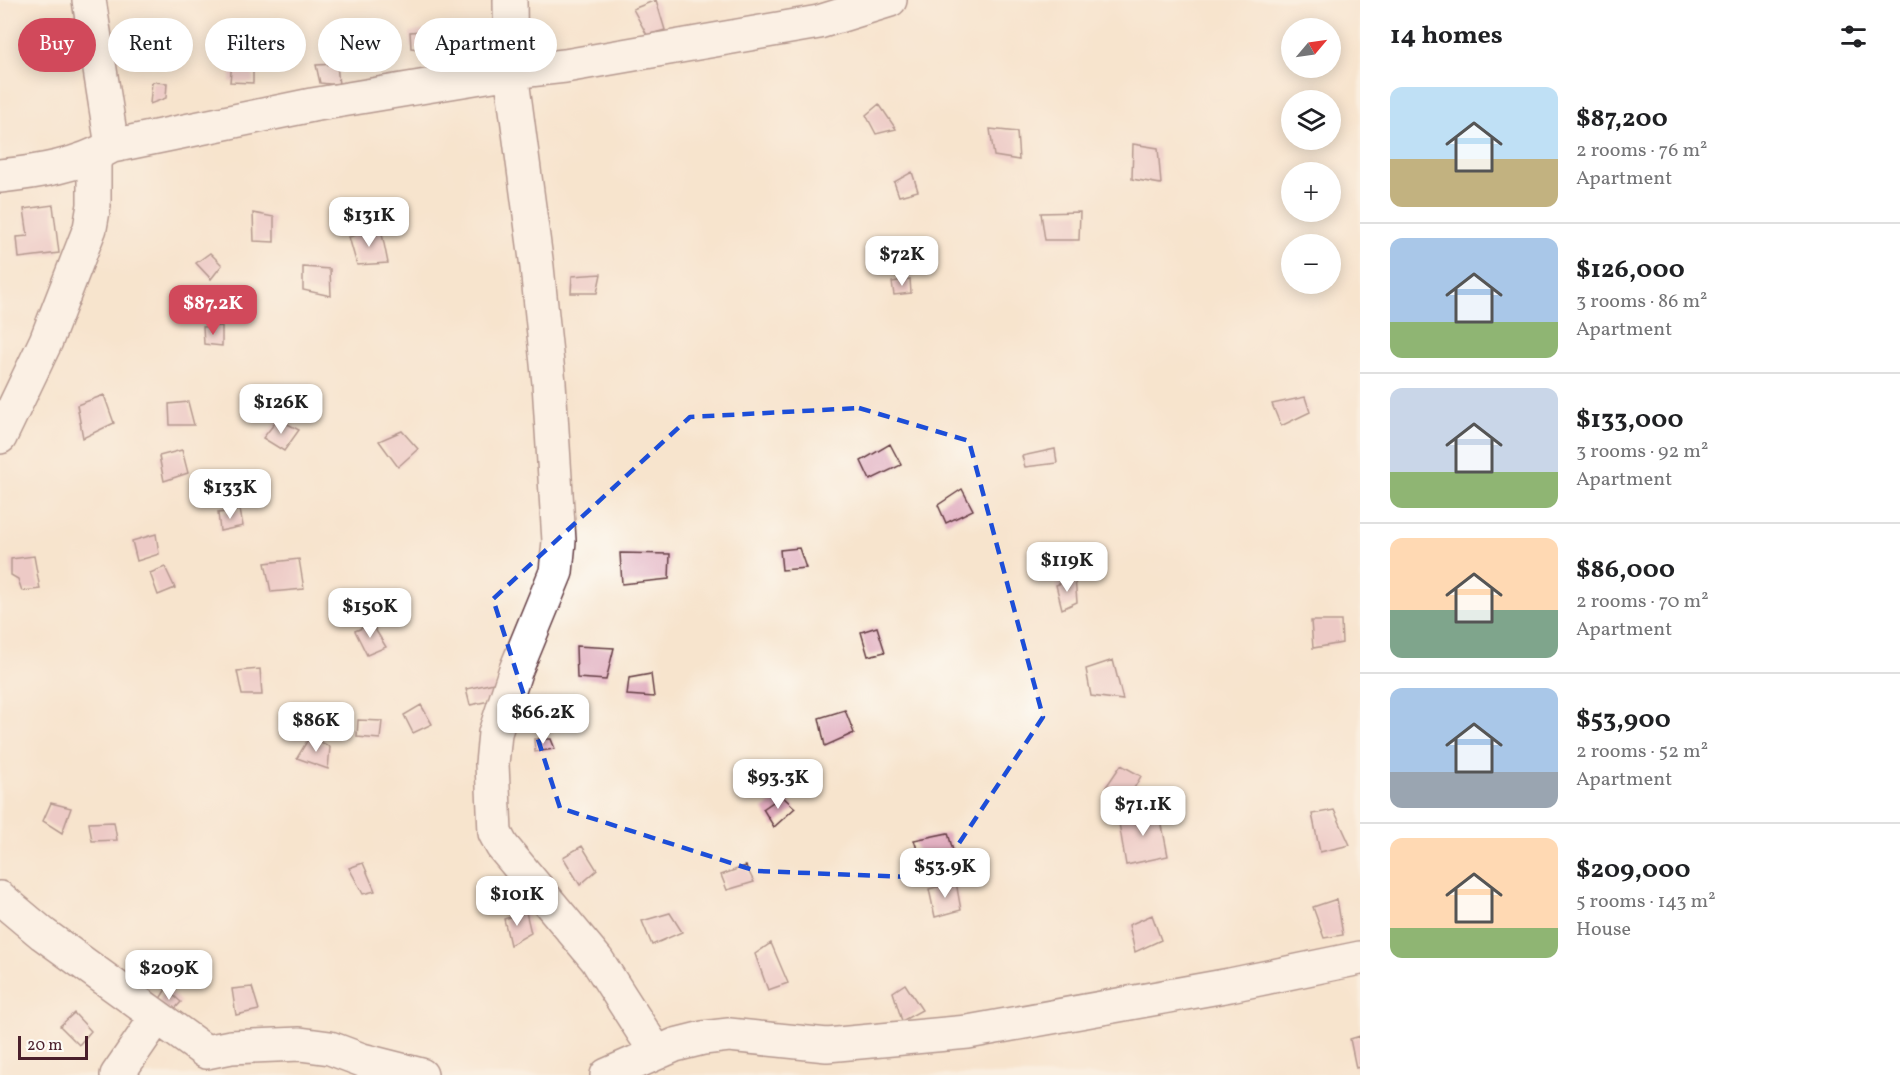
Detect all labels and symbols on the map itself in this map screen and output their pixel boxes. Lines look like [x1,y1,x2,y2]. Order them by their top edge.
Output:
north arrow [1281,18,1341,78]
pin: $131K [327,197,411,248]
pin: $72K [866,236,938,287]
pin: $87.2K [164,285,262,336]
pin: $126K [239,384,323,435]
pin: $133K [188,469,272,520]
pin: $119K [1025,542,1109,593]
pin: $150K [328,588,412,639]
pin: $66.2K [494,694,592,745]
pin: $86K [280,702,352,753]
pin: $93.3K [729,759,827,810]
pin: $71.1K [1094,786,1192,837]
pin: $53.9K [896,848,994,899]
pin: $101K [475,876,559,927]
pin: $209K [127,950,211,1001]
scale bar [18,1033,88,1060]

